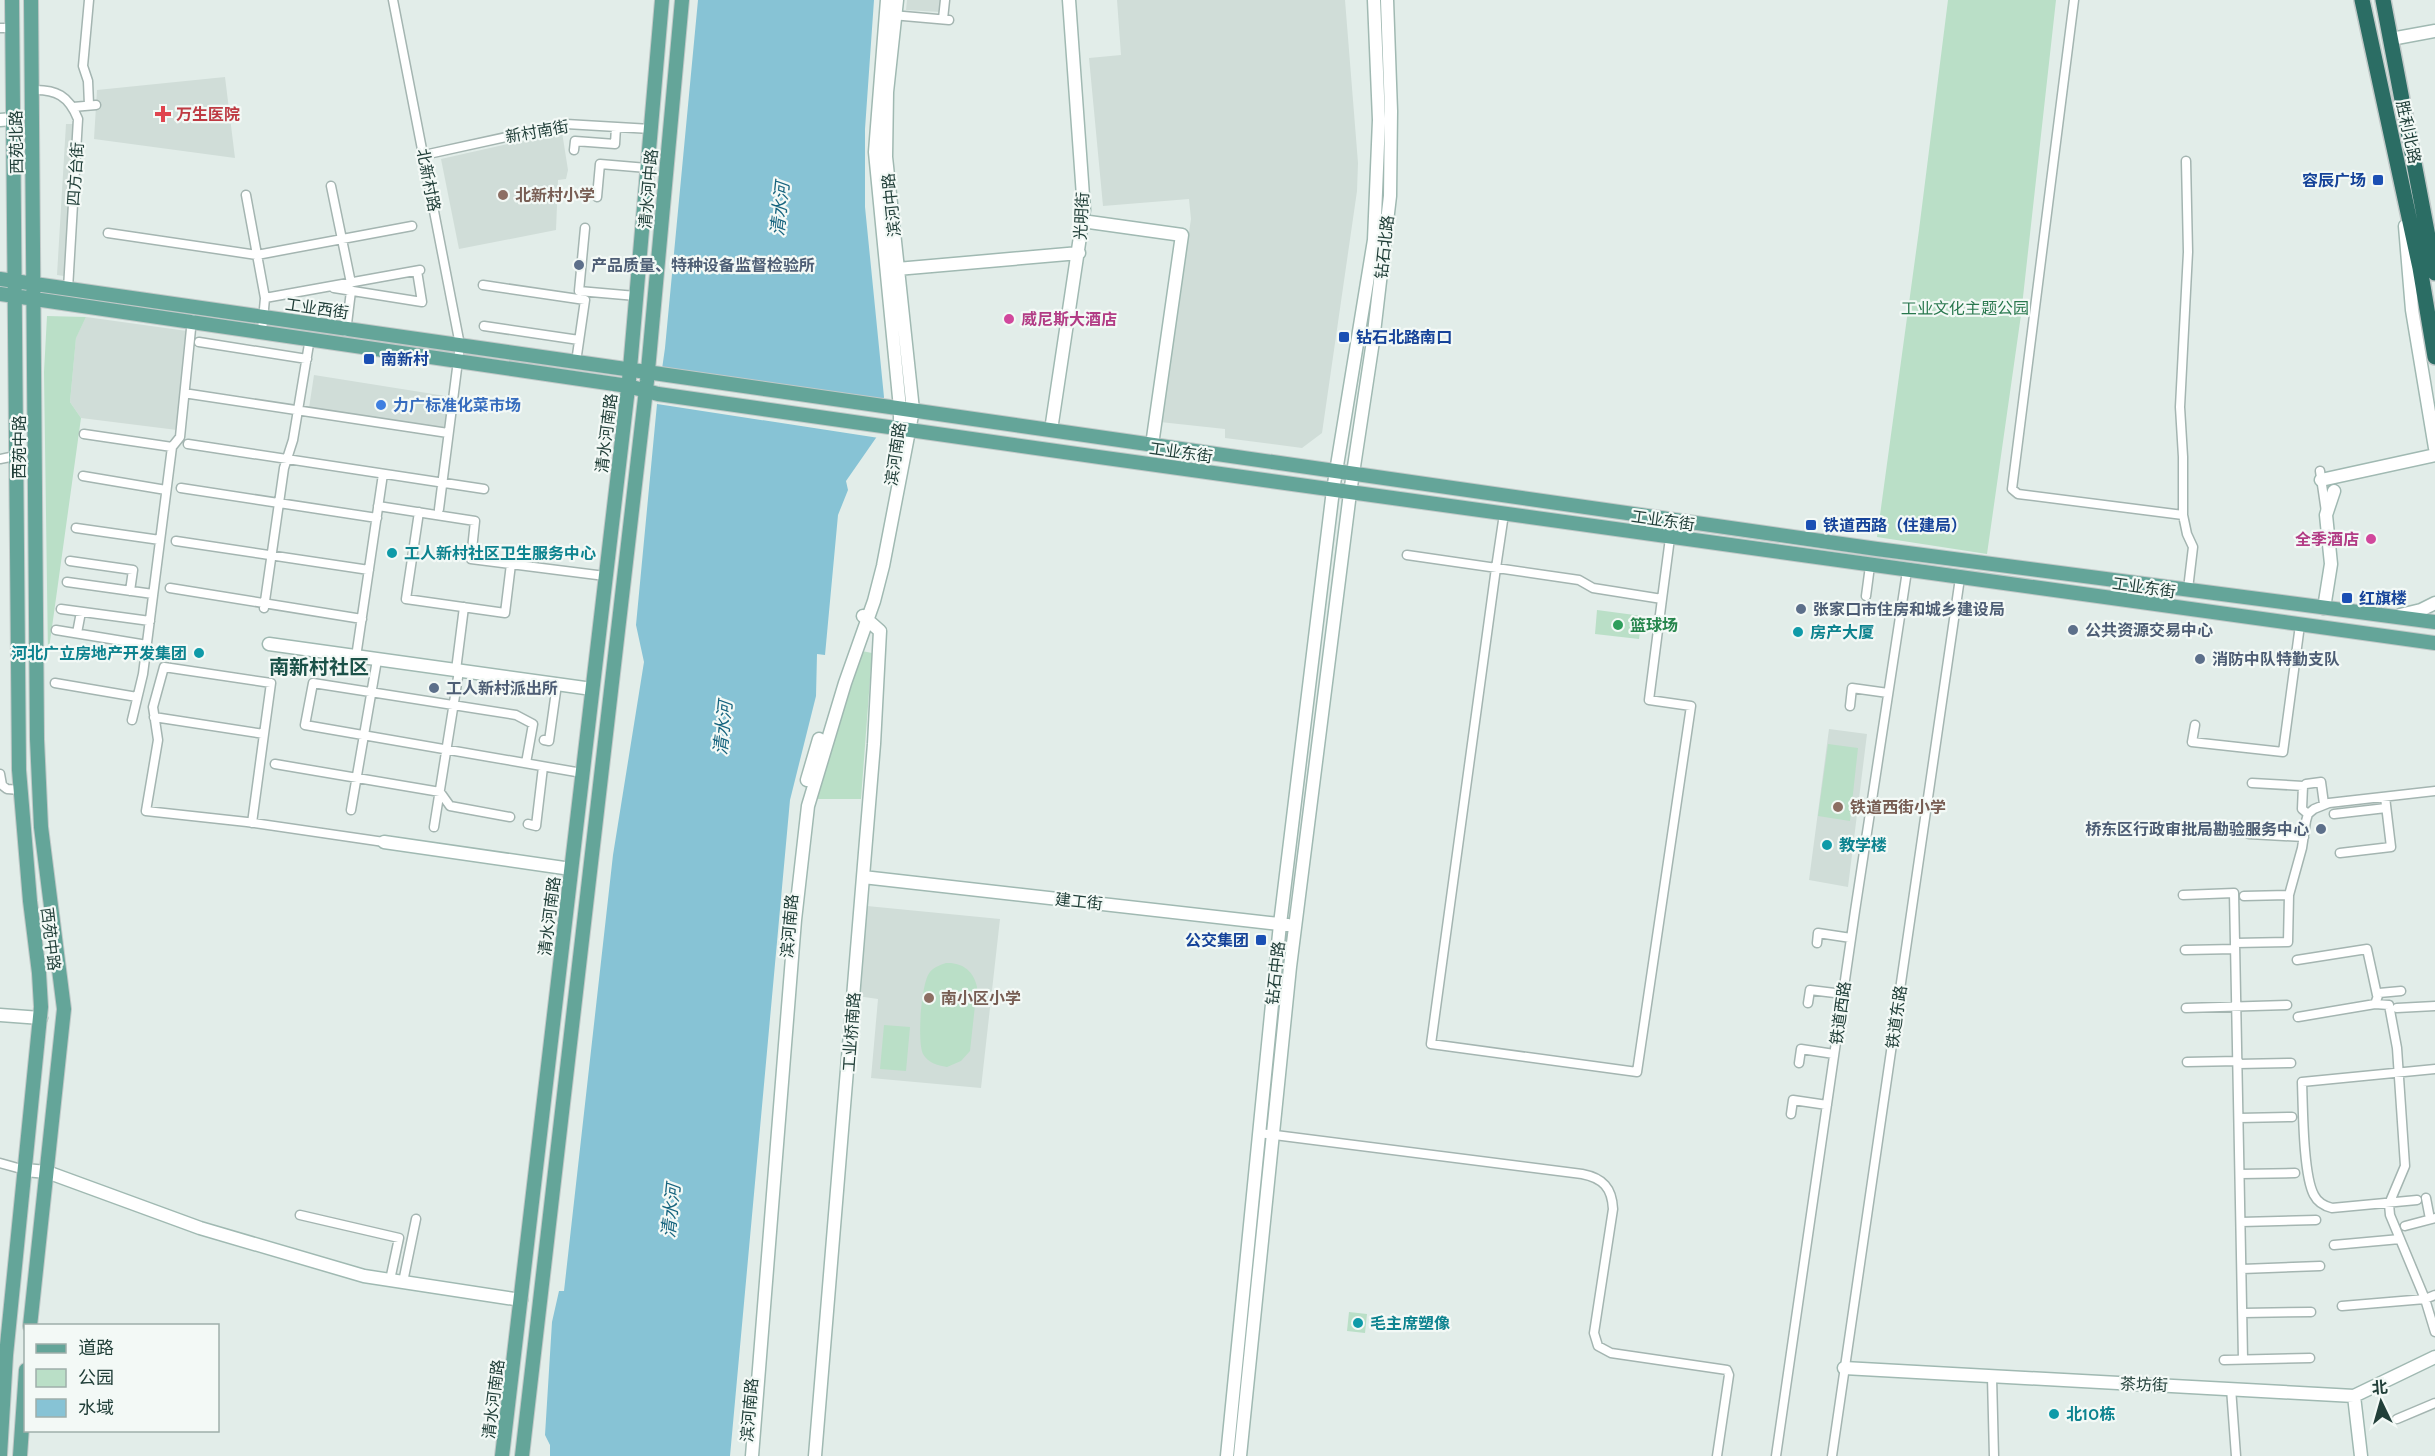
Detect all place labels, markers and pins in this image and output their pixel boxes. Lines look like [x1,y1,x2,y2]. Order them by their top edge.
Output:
marker: 万生医院 [154,105,172,123]
place label: 万生医院 [176,105,240,124]
place label: 容辰广场 [2302,171,2366,190]
marker: 容辰广场 [2371,173,2385,187]
place label: 北新村小学 [515,186,595,205]
marker: 北新村小学 [496,188,510,202]
place label: 产品质量、特种设备监督检验所 [591,256,815,275]
marker: 产品质量、特种设备监督检验所 [572,258,586,272]
place label: 威尼斯大酒店 [1021,310,1117,329]
marker: 威尼斯大酒店 [1002,312,1016,326]
place label: 钻石北路南口 [1356,328,1452,347]
marker: 钻石北路南口 [1337,330,1351,344]
place label: 南新村 [381,350,429,369]
marker: 南新村 [362,352,376,366]
place label: 力广标准化菜市场 [393,396,521,415]
marker: 力广标准化菜市场 [374,398,388,412]
place label: 铁道西路（住建局） [1823,516,1967,535]
marker: 铁道西路（住建局） [1804,518,1818,532]
place label: 全季酒店 [2295,530,2359,549]
marker: 全季酒店 [2364,532,2378,546]
place label: 工人新村社区卫生服务中心 [404,544,596,563]
marker: 工人新村社区卫生服务中心 [385,546,399,560]
place label: 红旗楼 [2359,589,2407,608]
marker: 红旗楼 [2340,591,2354,605]
place label: 张家口市住房和城乡建设局 [1813,600,2005,619]
marker: 张家口市住房和城乡建设局 [1794,602,1808,616]
place label: 篮球场 [1630,616,1678,635]
marker: 篮球场 [1611,618,1625,632]
place label: 公共资源交易中心 [2085,621,2213,640]
place label: 房产大厦 [1810,623,1874,642]
marker: 公共资源交易中心 [2066,623,2080,637]
marker: 房产大厦 [1791,625,1805,639]
place label: 河北广立房地产开发集团 [11,644,187,663]
marker: 河北广立房地产开发集团 [192,646,206,660]
place label: 消防中队特勤支队 [2212,650,2340,669]
marker: 消防中队特勤支队 [2193,652,2207,666]
place label: 工人新村派出所 [446,679,558,698]
marker: 工人新村派出所 [427,681,441,695]
place label: 铁道西街小学 [1850,798,1946,817]
marker: 铁道西街小学 [1831,800,1845,814]
place label: 桥东区行政审批局勘验服务中心 [2085,820,2309,839]
marker: 桥东区行政审批局勘验服务中心 [2314,822,2328,836]
place label: 教学楼 [1839,836,1887,855]
marker: 教学楼 [1820,838,1834,852]
place label: 公交集团 [1185,931,1249,950]
marker: 公交集团 [1254,933,1268,947]
place label: 南小区小学 [941,989,1021,1008]
marker: 南小区小学 [922,991,936,1005]
place label: 毛主席塑像 [1370,1314,1450,1333]
marker: 毛主席塑像 [1351,1316,1365,1330]
place label: 北10栋 [2066,1405,2115,1424]
marker: 北10栋 [2047,1407,2061,1421]

